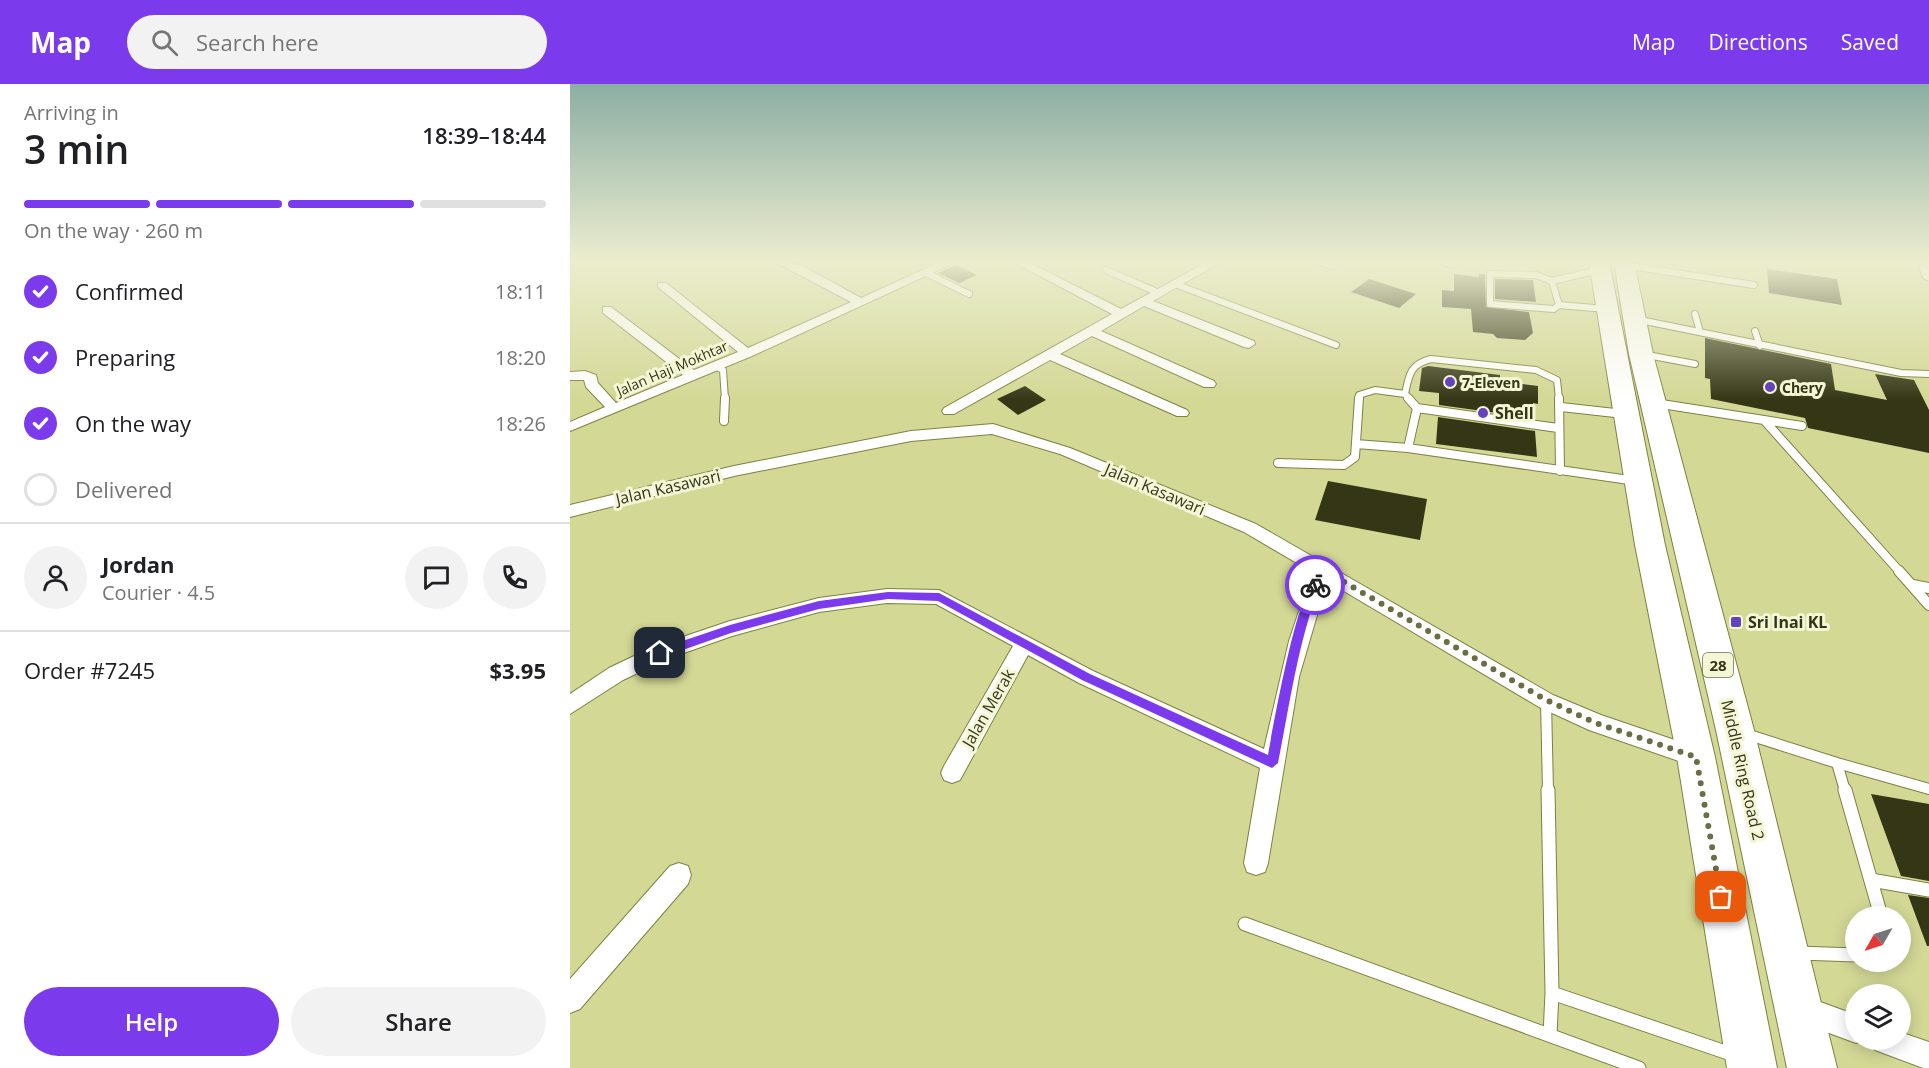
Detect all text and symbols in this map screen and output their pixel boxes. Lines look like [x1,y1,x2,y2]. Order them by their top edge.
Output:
search box [127,15,547,69]
text: Map [30,23,91,61]
icon: search [148,26,181,59]
text: Search here [196,27,319,57]
text: Map [1632,28,1675,56]
text: Directions [1708,28,1808,56]
text: Saved [1841,28,1899,56]
text: Arriving in [24,99,119,126]
text: 18:39–18:44 [422,120,546,150]
text: 3 min [24,122,129,175]
text: On the way · 260 m [24,217,203,244]
icon: check [24,275,57,308]
text: Confirmed [75,276,184,306]
text: 18:11 [495,278,546,305]
street label: Jalan Haji Mokhtar [612,336,731,401]
icon: check [24,341,57,374]
text: Preparing [75,342,175,372]
text: 18:20 [495,344,546,371]
place label: 7-Eleven [1462,373,1520,392]
marker: 7-Eleven [1443,375,1457,389]
place label: Chery [1782,378,1823,397]
marker: Chery [1763,380,1777,394]
place label: Shell [1495,402,1534,424]
marker: Shell [1476,406,1490,420]
icon: check [24,407,57,440]
text: On the way [75,408,191,438]
text: 18:26 [495,410,546,437]
street label: Jalan Kasawari [1100,457,1209,520]
street label: Jalan Kasawari [611,464,723,510]
text: Delivered [75,474,173,504]
button: person [24,546,87,609]
button: chat [405,546,468,609]
button: phone [483,546,546,609]
text: Jordan [102,549,175,579]
courier [1285,555,1345,615]
icon: bike [1299,569,1332,602]
text: Courier · 4.5 [102,579,215,606]
place label: Sri Inai KL [1748,611,1827,633]
marker: Sri Inai KL [1729,615,1743,629]
pin [634,627,685,678]
icon: home [643,636,676,669]
road number: 28 [1703,653,1733,677]
text: Order #7245 [24,655,155,685]
text: $3.95 [489,655,546,685]
street label: Jalan Merak [956,664,1020,753]
street label: Middle Ring Road 2 [1716,698,1770,842]
pin [1695,871,1746,922]
icon: bag [1704,880,1737,913]
north arrow [1845,906,1911,972]
map controls [1845,906,1911,1050]
button: layers [1845,984,1911,1050]
button: Help [24,987,279,1056]
button: Share [291,987,546,1056]

